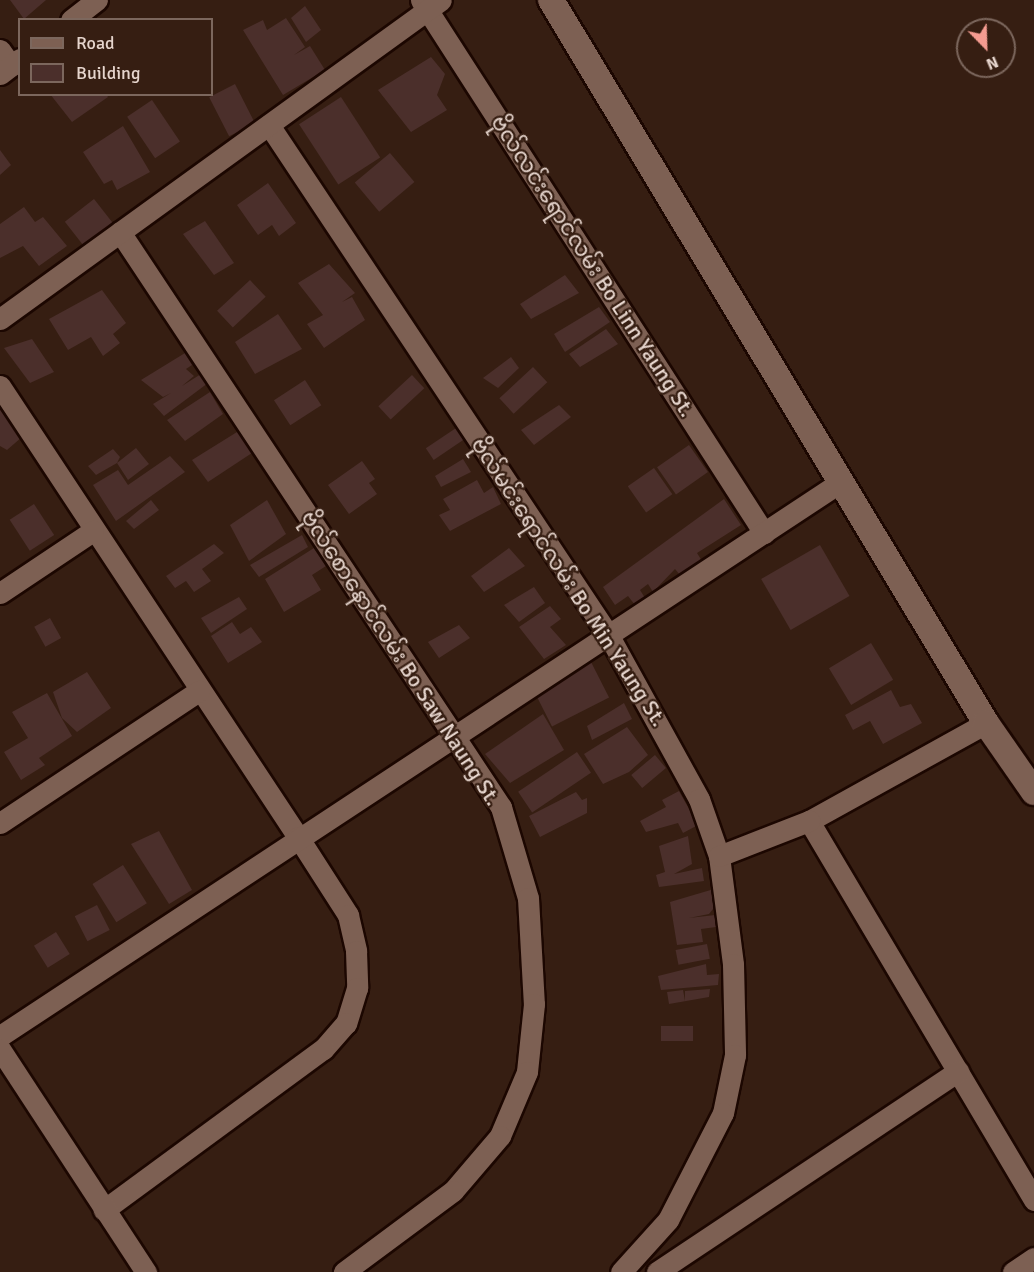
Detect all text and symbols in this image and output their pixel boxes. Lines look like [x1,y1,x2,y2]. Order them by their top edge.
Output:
legend [18,18,213,96]
north arrow [956,18,1016,78]
text: Road [76,32,115,54]
text: N [983,51,1001,74]
text: Building [76,62,140,84]
street label: ဗိုလ်လင်းရောင်လမ်း Bo Linn Yaung St. [485,110,701,422]
street label: ဗိုလ်မင်းရောင်လမ်း Bo Min Yaung St. [466,433,672,731]
street label: ဗိုလ်စောနောင်လမ်း Bo Saw Naung St. [296,506,506,810]

